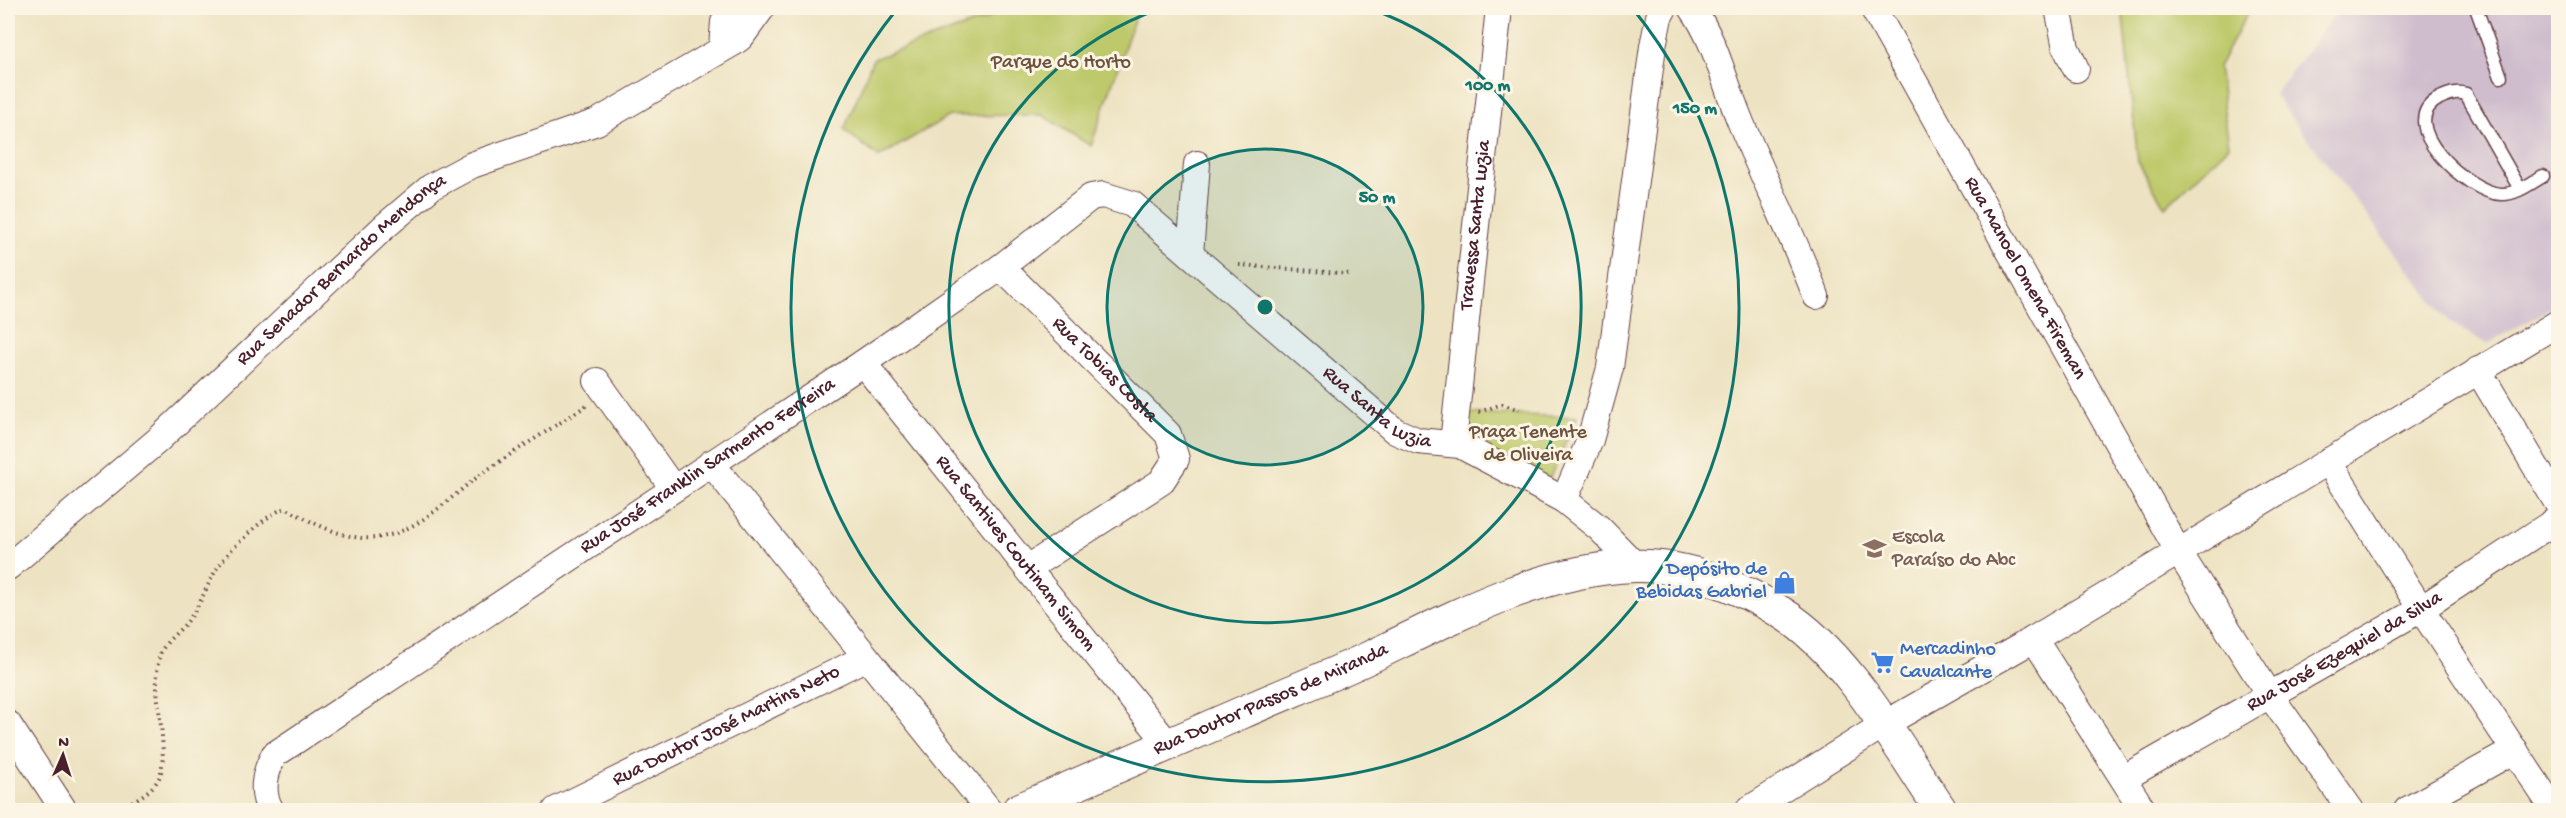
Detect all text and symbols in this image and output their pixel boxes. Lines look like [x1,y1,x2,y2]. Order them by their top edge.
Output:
park label: Parque do Horto [990,52,1131,75]
text: 100 m [1465,76,1511,97]
text: 150 m [1672,99,1717,120]
street label: Travessa Santa Luzia [1456,138,1497,312]
street label: Rua Senador Bernardo Mendonça [232,169,451,371]
street label: Rua Manoel Omena Fireman [1959,173,2091,384]
text: 50 m [1359,188,1396,209]
centre of rings [1255,297,1275,317]
street label: Rua Tobias Costa [1047,313,1162,428]
street label: Rua Santa Luzia [1317,362,1433,454]
street label: Rua José Franklin Sarmento Ferreira [576,373,841,559]
park label: Praça Tenente de Oliveira [1468,422,1588,468]
street label: Rua Santives Coutinam Simom [930,451,1101,656]
place label: Escola Paraíso do Abc [1891,527,2016,573]
school or university icon: Escola Paraíso do Abc [1861,536,1887,562]
place label: Depósito de Bebidas Gabriel [1635,559,1768,605]
shop icon: Depósito de Bebidas Gabriel [1772,569,1798,595]
street label: Rua José Ezequiel da Silva [2243,586,2447,717]
street label: Rua Doutor Passos de Miranda [1150,638,1393,761]
place label: Mercadinho Cavalcante [1900,639,1996,685]
supermarket icon: Mercadinho Cavalcante [1869,649,1895,675]
street label: Rua Doutor José Martins Neto [609,661,844,792]
north arrow [33,725,93,785]
text: N [58,734,70,753]

